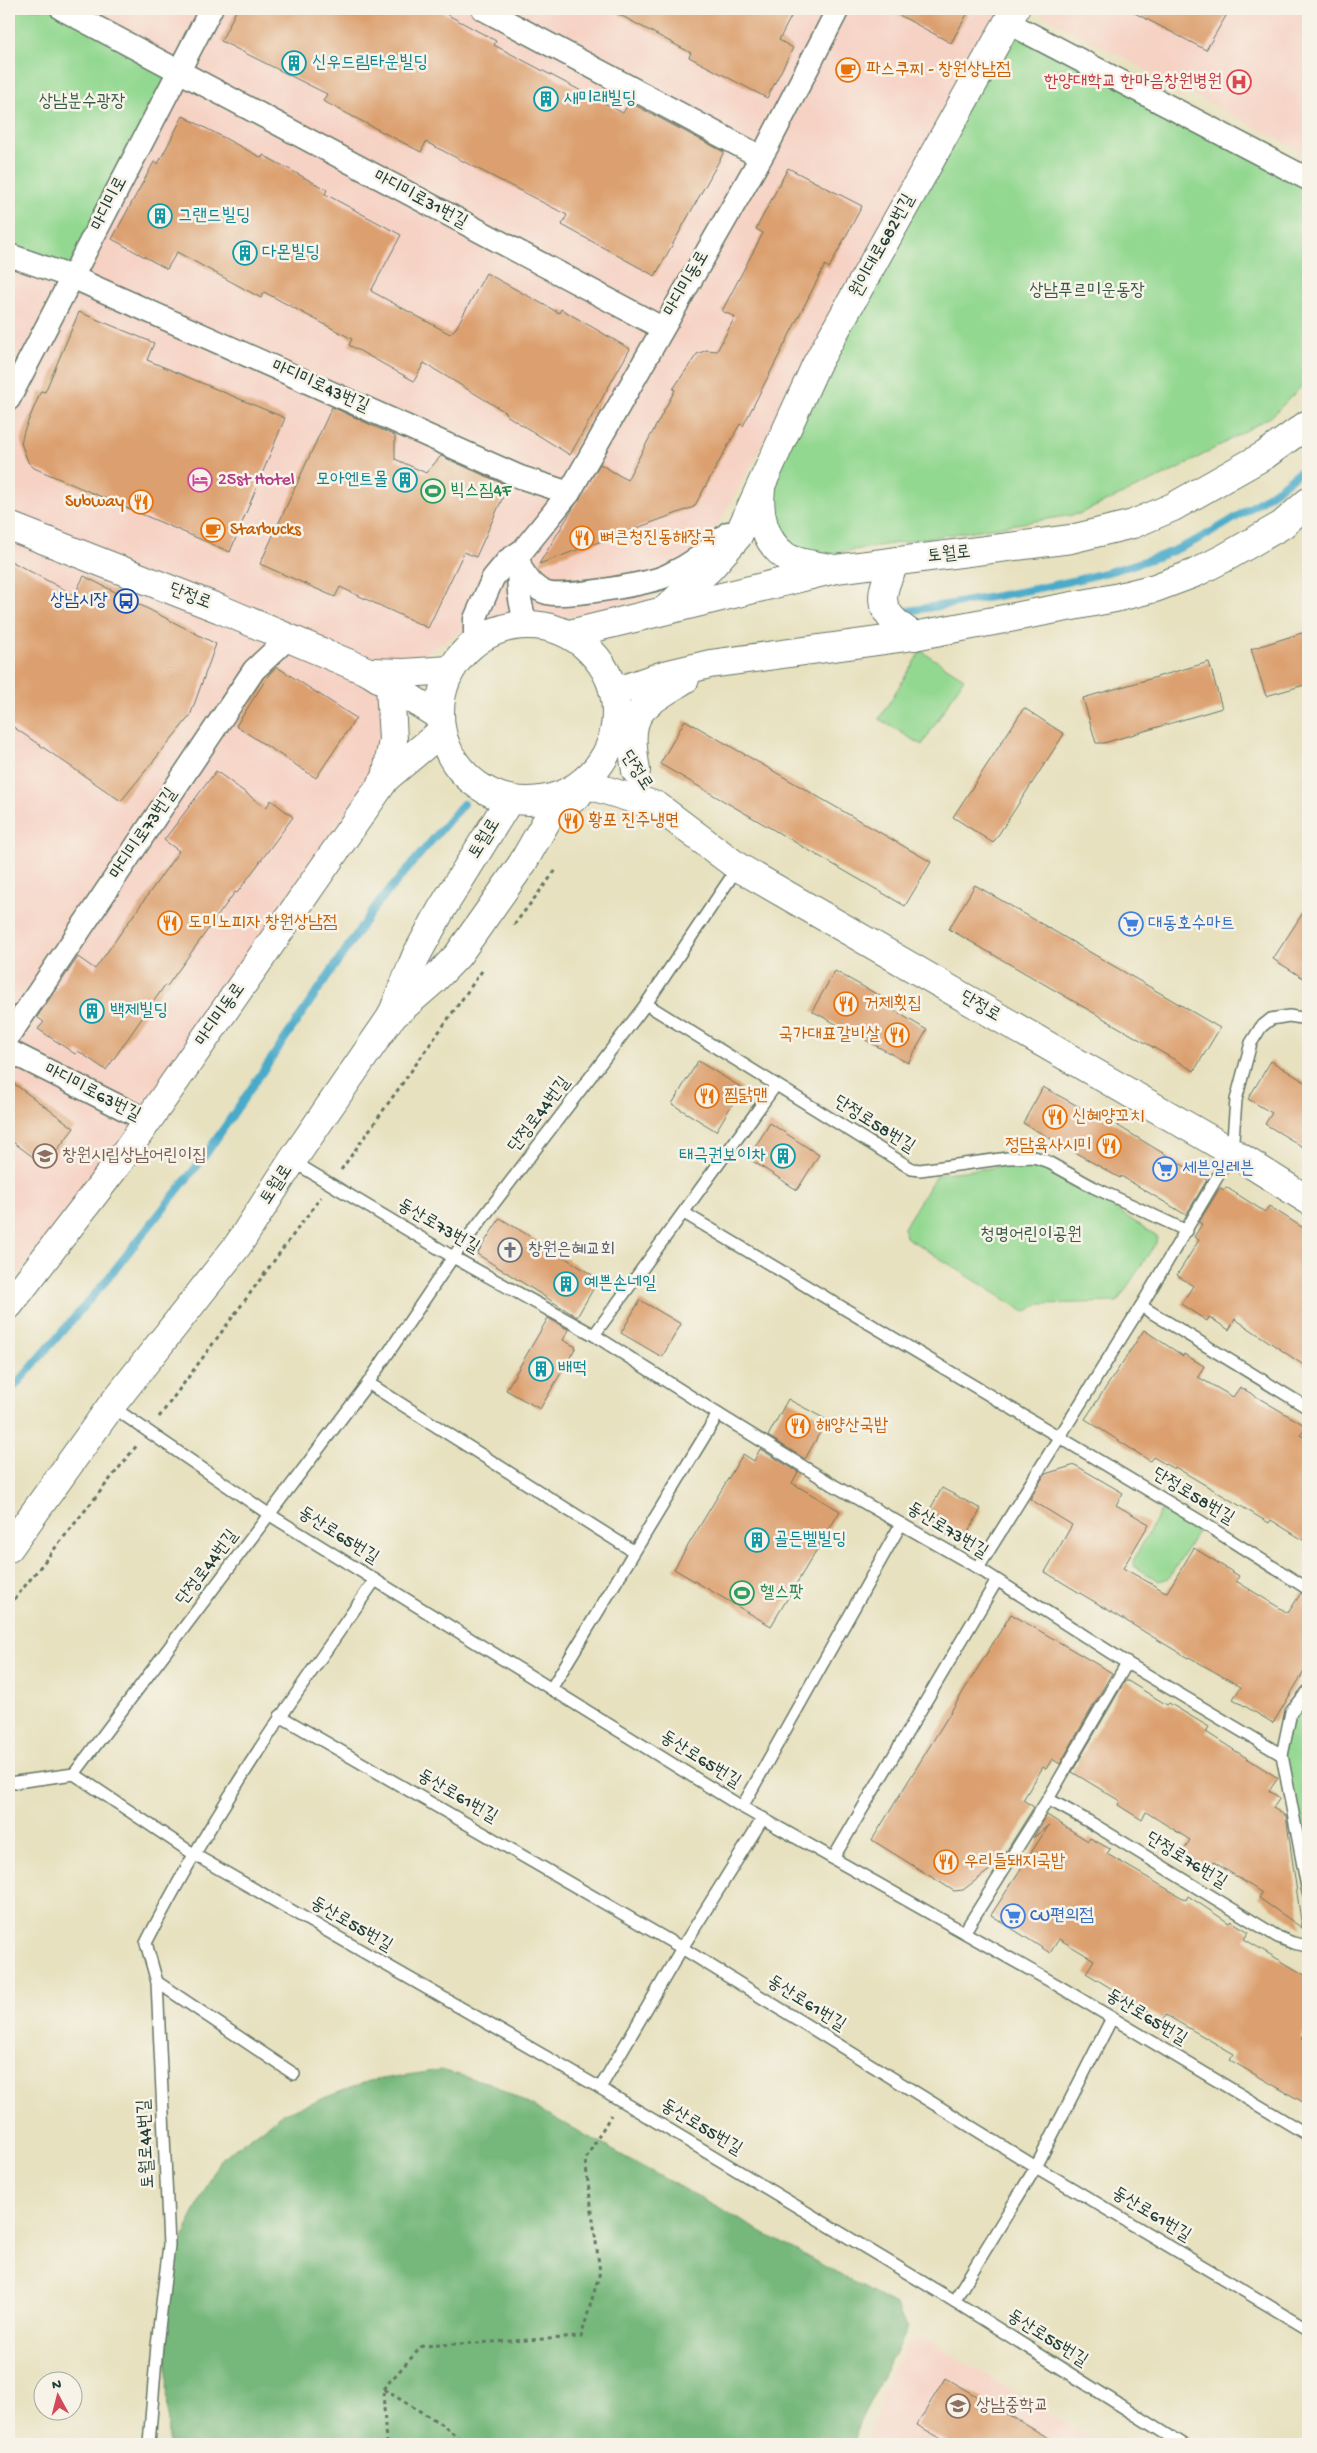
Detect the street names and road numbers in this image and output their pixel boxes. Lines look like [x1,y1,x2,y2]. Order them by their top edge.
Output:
street label: 마디미로31번길 [369,166,471,234]
street label: 마디미로 [87,173,133,235]
street label: 원이대로682번길 [846,190,920,301]
street label: 마디미동로 [660,247,714,321]
street label: 마디미로43번길 [268,356,373,418]
street label: 토월로 [926,542,972,568]
street label: 단정로 [166,579,214,615]
street label: 단정로 [615,747,657,795]
street label: 마디미로73번길 [106,784,183,884]
street label: 토월로 [465,815,505,863]
street label: 마디미동로 [192,979,250,1051]
street label: 단정로 [956,987,1004,1027]
street label: 마디미로63번길 [40,1060,144,1127]
street label: 단정로44번길 [505,1073,576,1157]
street label: 단정로58번길 [830,1092,919,1158]
street label: 토월로 [256,1161,298,1209]
street label: 동산로73번길 [393,1195,483,1259]
street label: 단정로58번길 [1148,1464,1238,1530]
street label: 동산로73번길 [903,1499,992,1564]
street label: 동산로65번길 [294,1503,383,1569]
street label: 단정로44번길 [173,1526,244,1610]
street label: 동산로65번길 [656,1727,745,1793]
street label: 동산로61번길 [413,1766,501,1829]
street label: 단정로76번길 [1142,1829,1231,1894]
street label: 동산로55번길 [306,1893,396,1957]
street label: 동산로61번길 [763,1972,850,2037]
street label: 동산로65번길 [1102,1986,1191,2051]
street label: 동산로55번길 [656,2095,746,2161]
street label: 토월로44번길 [134,2098,160,2189]
street label: 동산로61번길 [1108,2183,1195,2247]
street label: 동산로55번길 [1003,2306,1092,2372]

